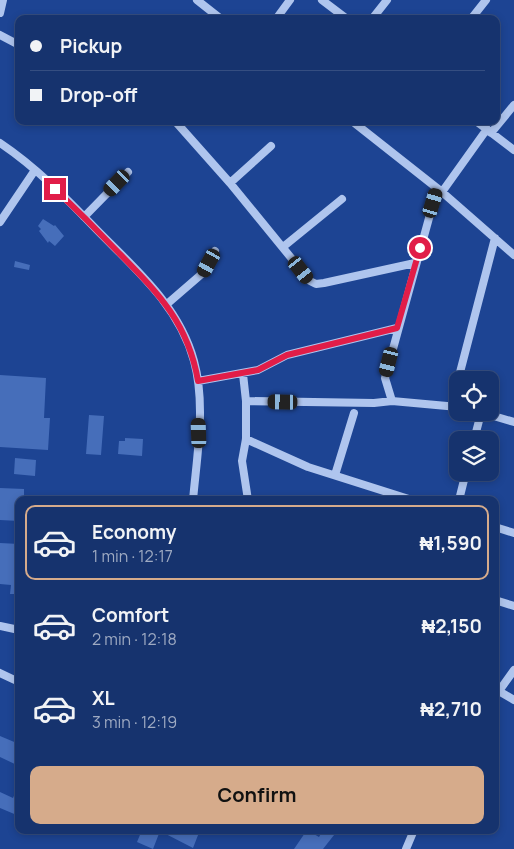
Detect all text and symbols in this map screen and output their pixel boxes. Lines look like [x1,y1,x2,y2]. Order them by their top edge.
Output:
text: Pickup [60,33,122,59]
text: Drop-off [60,82,137,108]
car [101,167,132,199]
route end [44,178,66,200]
car [421,186,444,220]
route start [409,237,431,259]
car [195,246,222,280]
car [285,254,316,286]
car [378,346,399,378]
map controls [449,371,499,481]
button: locate [449,371,499,421]
car [267,394,298,410]
car [190,418,207,448]
button: layers [449,431,499,481]
text: Economy [92,519,176,545]
icon: car [32,520,77,565]
text: ₦1,590 [420,530,482,556]
text: 1 min · 12:17 [92,545,173,567]
text: Comfort [92,602,169,628]
icon: car [32,603,77,648]
text: ₦2,150 [422,613,482,639]
text: 2 min · 12:18 [92,628,177,650]
text: XL [92,685,115,711]
icon: car [32,686,77,731]
text: ₦2,710 [420,696,482,722]
text: 3 min · 12:19 [92,711,177,733]
button: Confirm [30,766,484,824]

